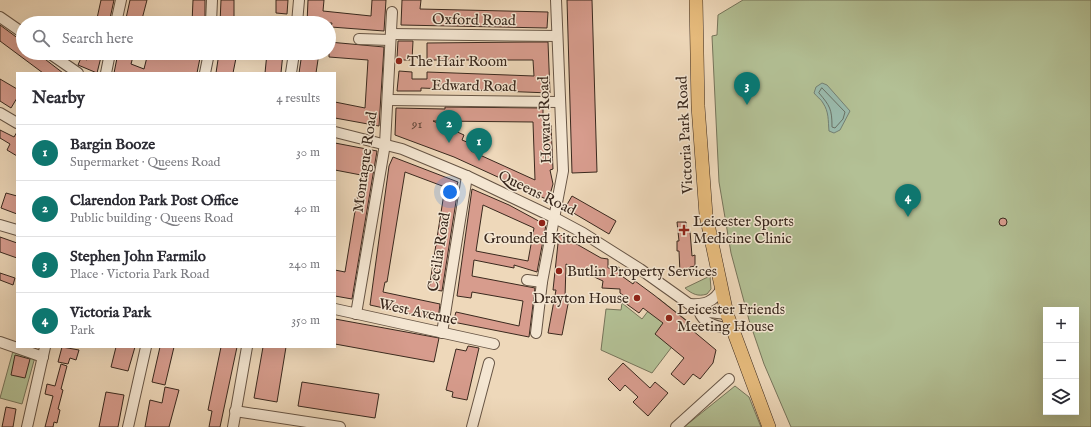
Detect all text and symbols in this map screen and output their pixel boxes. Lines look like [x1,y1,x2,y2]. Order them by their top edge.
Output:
street label: Oxford Road [432,10,517,30]
search box [16,16,336,60]
icon: search [30,27,52,49]
text: Search here [62,29,133,48]
place label: The Hair Room [407,52,508,71]
marker: The Hair Room [394,56,404,66]
pin: 3 [734,72,760,105]
street label: Victoria Park Road [672,74,698,196]
street label: Howard Road [534,75,556,164]
street label: Edward Road [431,76,518,96]
text: Nearby [32,88,85,109]
text: 4 results [276,90,320,107]
street label: Montague Road [349,109,382,214]
pin: 2 [436,110,462,143]
house number: 91 [411,116,422,133]
pin: 1 [466,128,492,161]
text: Bargin Booze [70,135,155,154]
text: 1 [43,144,47,161]
text: 30 m [296,144,320,161]
text: Supermarket · Queens Road [70,154,220,171]
street label: Queens Road [495,166,580,220]
your location [440,182,460,202]
pin: 4 [895,184,921,217]
text: Clarendon Park Post Office [70,191,238,210]
text: 2 [42,200,48,217]
text: 40 m [294,200,320,217]
text: Public building · Queens Road [70,210,233,227]
street label: Cecilia Road [423,210,455,293]
place label: Leicester Sports Medicine Clinic [693,212,794,248]
marker: Grounded Kitchen [537,218,547,228]
marker: Leicester Sports Medicine Clinic [678,224,690,236]
place label: Grounded Kitchen [484,229,600,248]
text: Stephen John Farmilo [70,247,206,266]
text: 3 [43,256,47,273]
text: 240 m [288,256,320,273]
place label: Butlin Property Services [567,262,717,281]
text: Place · Victoria Park Road [70,266,209,283]
marker: Butlin Property Services [554,266,564,276]
place label: Drayton House [533,289,629,308]
marker: Drayton House [632,293,642,303]
street label: West Avenue [377,294,459,330]
place label: Leicester Friends Meeting House [677,300,785,336]
text: Victoria Park [70,303,151,322]
map controls [1043,307,1079,415]
button: + [1043,307,1079,343]
text: 4 [42,312,48,329]
text: 350 m [291,312,320,329]
marker: Leicester Friends Meeting House [664,313,674,323]
text: Park [70,322,95,339]
button: − [1043,343,1079,379]
button: layers [1043,379,1079,415]

